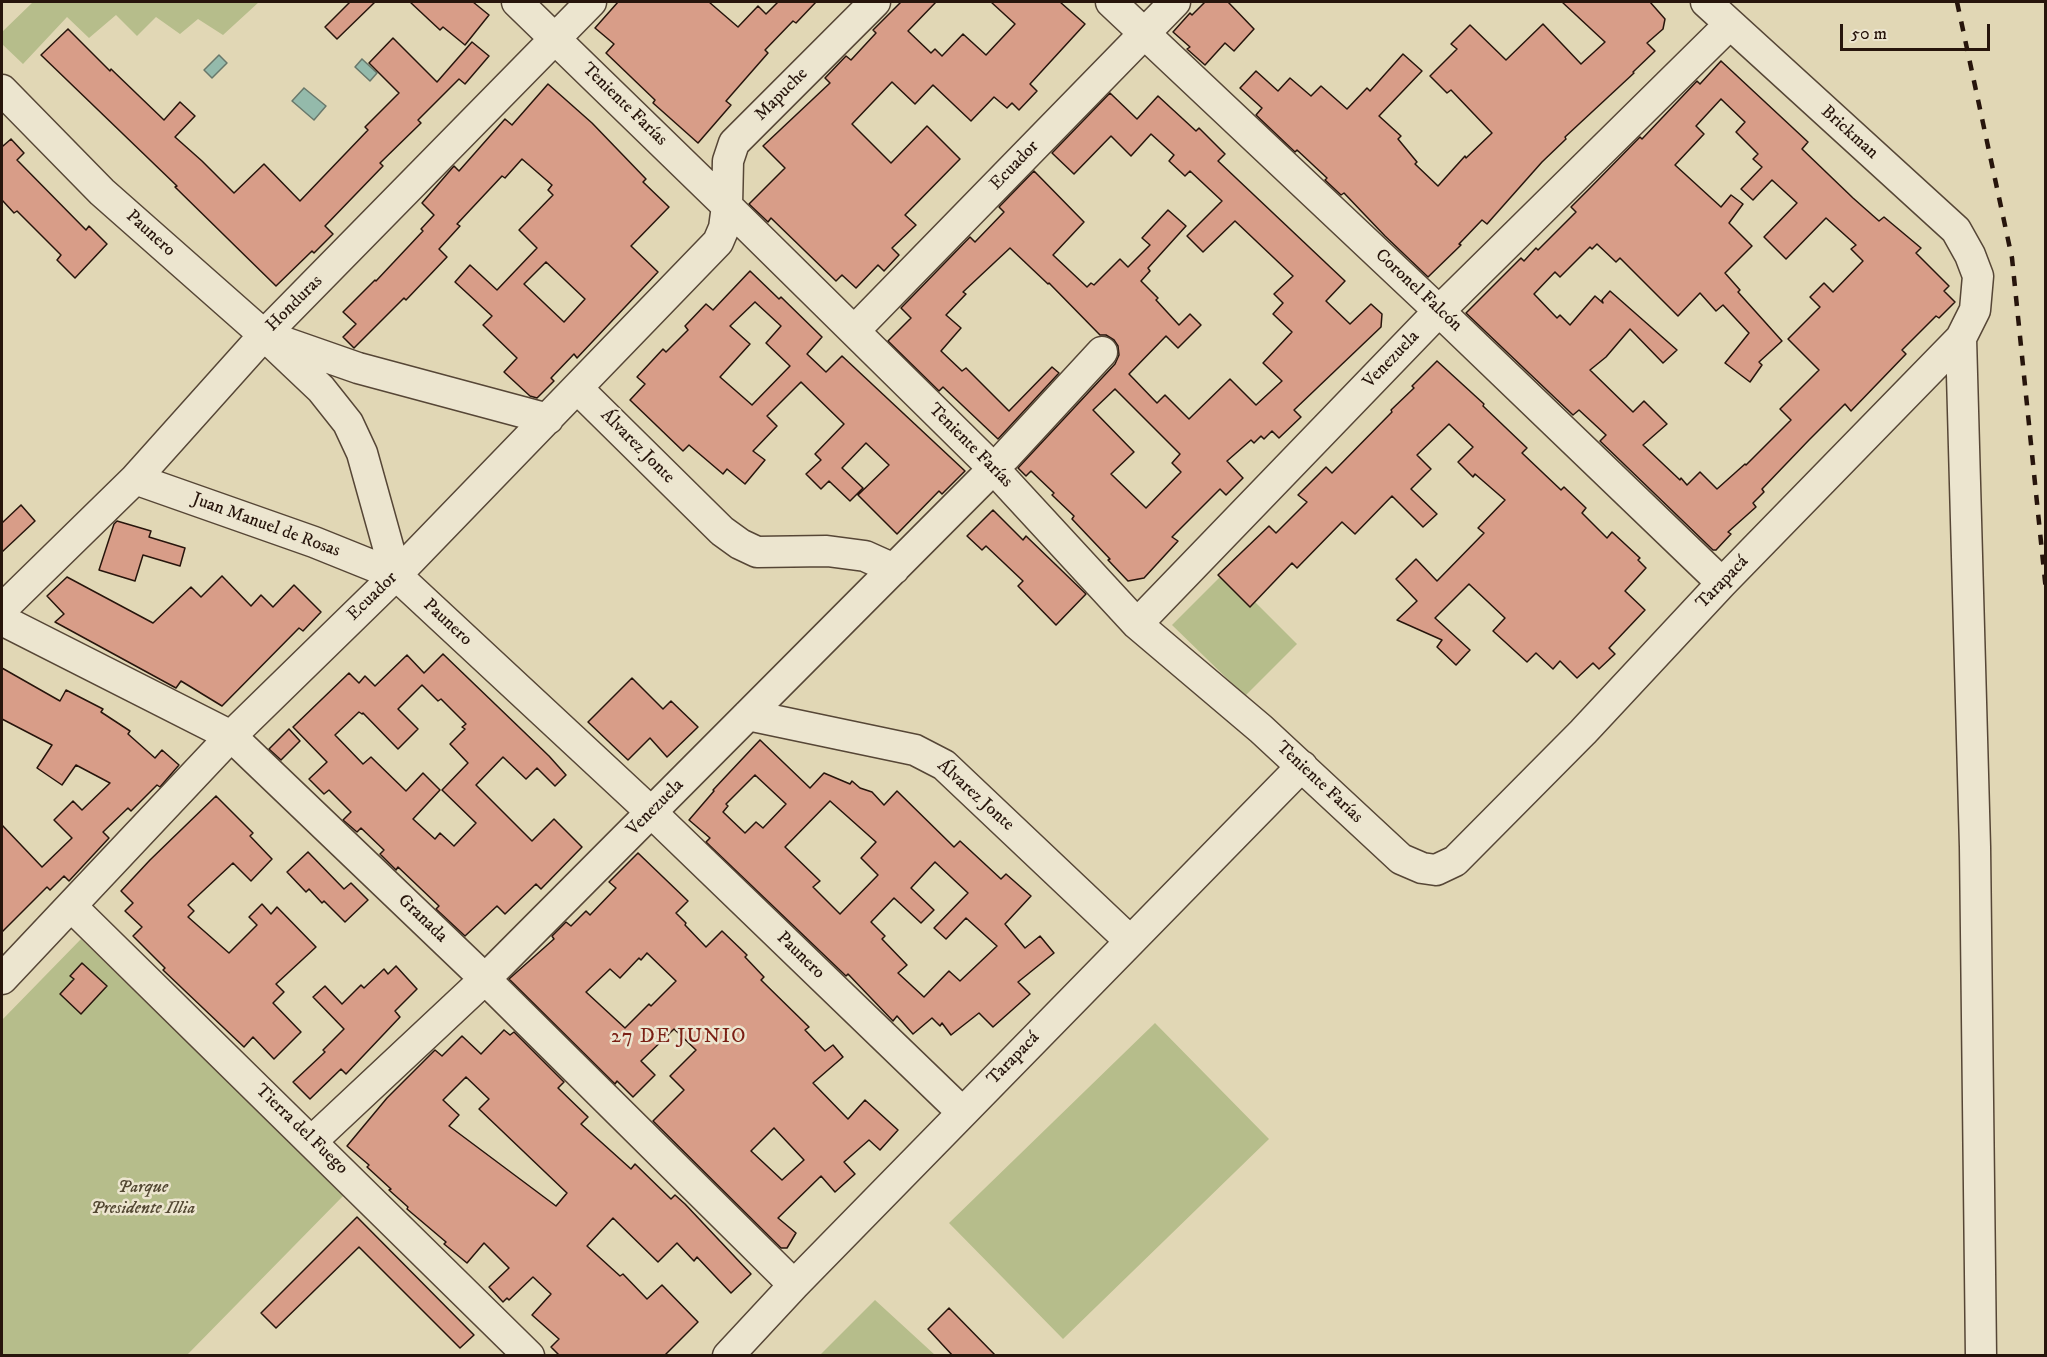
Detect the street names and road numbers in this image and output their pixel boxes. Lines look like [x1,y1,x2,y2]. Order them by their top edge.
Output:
street label: Teniente Farías [577,59,671,151]
street label: Mapuche [751,64,813,126]
street label: Brickman [1816,102,1882,164]
street label: Ecuador [986,136,1044,196]
street label: Paunero [121,206,179,262]
street label: Coronel Falcón [1370,245,1466,337]
street label: Honduras [262,271,328,337]
street label: Venezuela [1359,327,1425,393]
street label: Teniente Farías [923,399,1017,493]
street label: Álvarez Jonte [595,405,679,489]
street label: Juan Manuel de Rosas [189,489,343,563]
street label: Tarapacá [1692,552,1754,614]
street label: Ecuador [343,568,403,626]
street label: Paunero [418,595,476,651]
street label: Teniente Farías [1271,737,1367,829]
street label: Álvarez Jonte [932,756,1018,836]
street label: Venezuela [623,775,689,841]
street label: Granada [393,890,451,948]
street label: Paunero [771,928,829,984]
street label: Tarapacá [983,1028,1045,1090]
street label: Tierra del Fuego [250,1080,352,1180]

